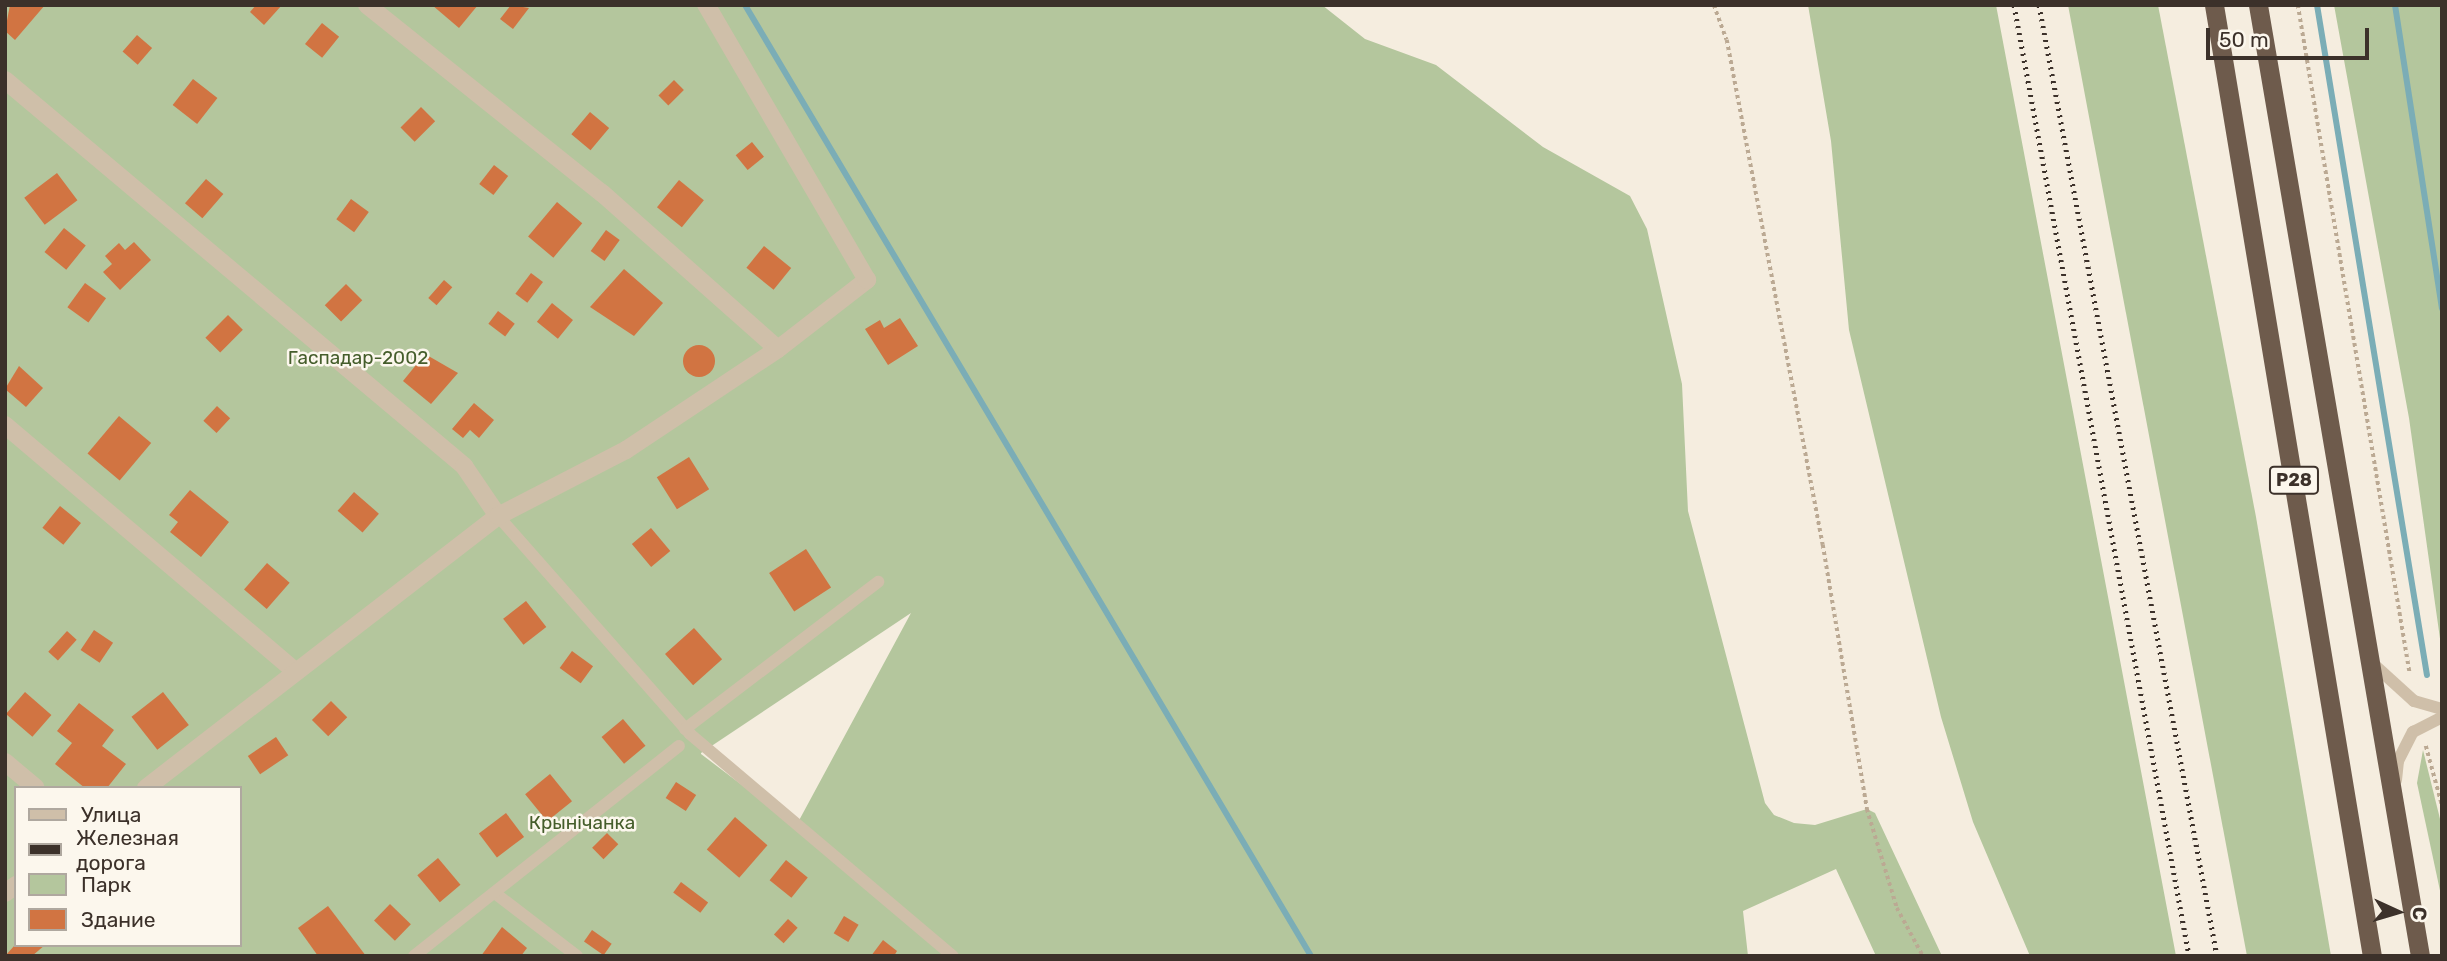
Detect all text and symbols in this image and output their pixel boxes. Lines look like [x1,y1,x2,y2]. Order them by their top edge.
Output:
scale bar [2209,14,2372,58]
text: 50 m [2219,27,2269,52]
park label: Гаспадар-2002 [288,347,428,369]
road number: Р28 [2268,466,2320,494]
legend [14,786,242,947]
text: Улица [81,802,141,827]
park label: Крынічанка [529,812,635,834]
text: Железная дорога [76,825,179,875]
text: Парк [81,872,131,897]
north arrow [2363,877,2433,947]
text: С [2408,906,2431,921]
text: Здание [81,907,156,932]

